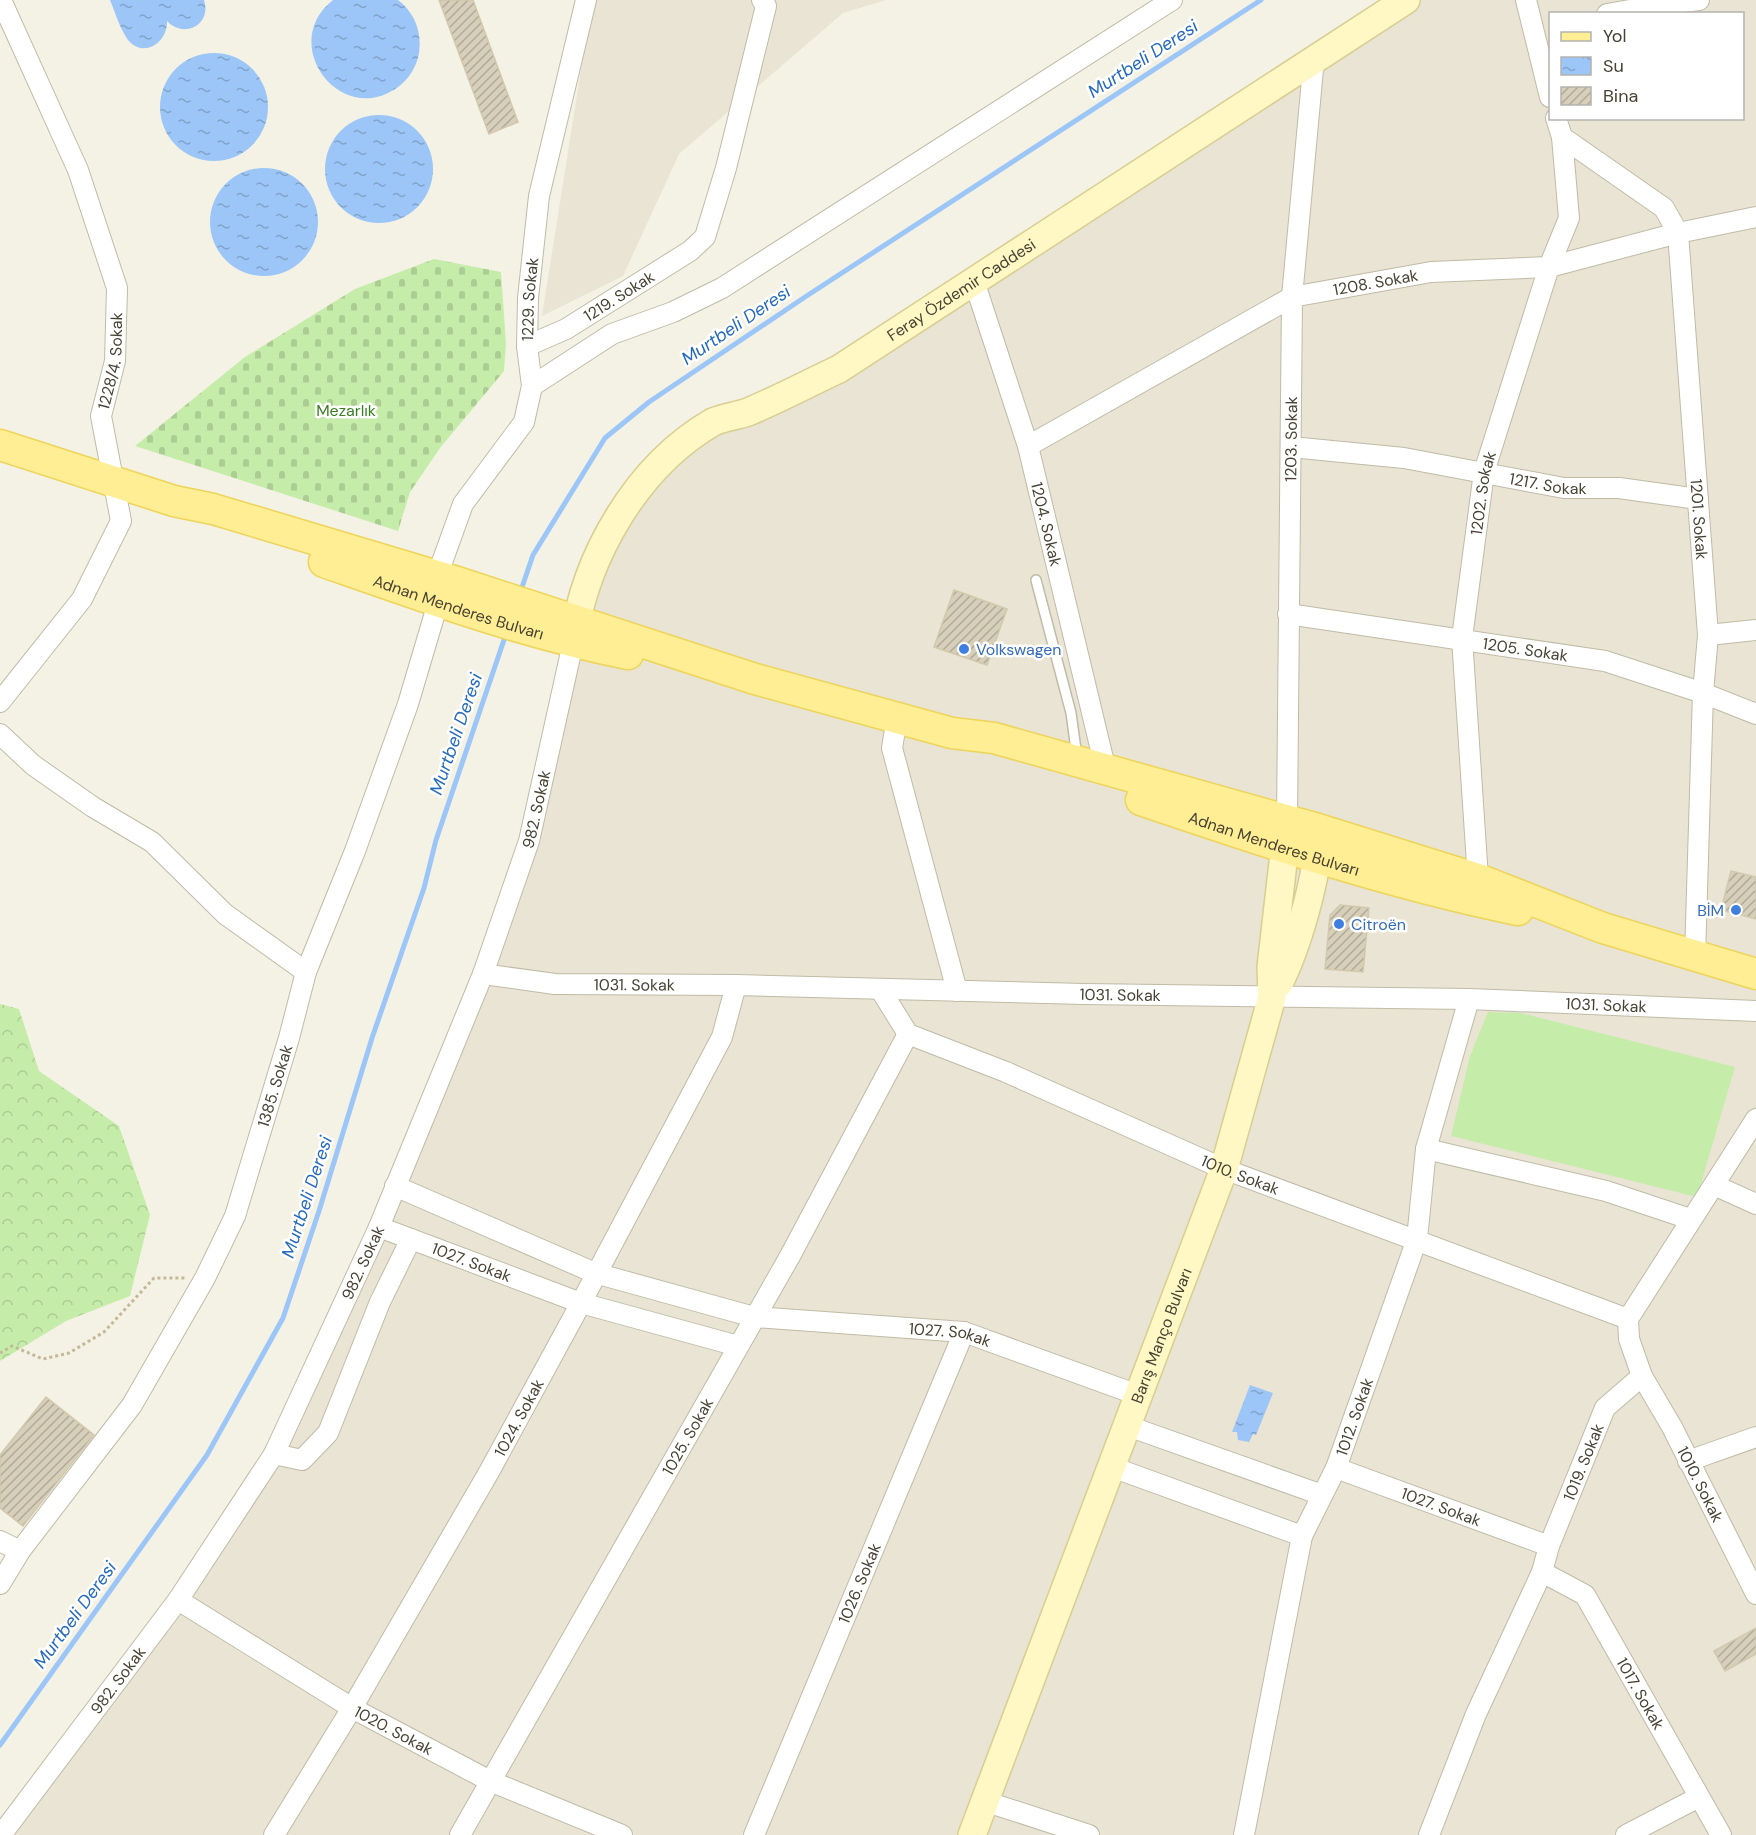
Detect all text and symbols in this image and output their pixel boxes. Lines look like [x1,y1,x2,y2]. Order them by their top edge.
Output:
legend [1549,12,1744,120]
water label: Murtbeli Deresi [1083,14,1203,104]
text: Yol [1603,24,1627,48]
text: Su [1603,54,1624,78]
text: Bina [1603,84,1638,108]
street label: Feray Özdemir Caddesi [883,233,1039,346]
street label: 1229. Sokak [517,256,543,341]
street label: 1208. Sokak [1331,264,1420,300]
street label: 1219. Sokak [579,266,658,326]
water label: Murtbeli Deresi [677,279,796,370]
street label: 1228/4. Sokak [93,312,127,412]
street label: 1203. Sokak [1280,396,1302,482]
park label: Mezarlık [316,400,376,421]
street label: 1202. Sokak [1465,448,1501,536]
street label: 1217. Sokak [1508,467,1587,499]
street label: 1201. Sokak [1686,478,1713,560]
street label: 1204. Sokak [1027,480,1067,568]
street label: Adnan Menderes Bulvarı [370,570,546,644]
street label: 1205. Sokak [1481,633,1569,666]
place label: Volkswagen [976,639,1062,660]
marker: Volkswagen [957,642,971,656]
water label: Murtbeli Deresi [424,670,488,798]
street label: 982. Sokak [517,768,555,851]
street label: Adnan Menderes Bulvarı [1186,806,1362,880]
place label: BİM [1697,900,1724,921]
marker: BİM [1729,903,1743,917]
place label: Citroën [1351,914,1406,935]
marker: Citroën [1332,917,1346,931]
street label: 1031. Sokak [594,974,675,995]
street label: 1031. Sokak [1079,983,1161,1005]
street label: 1031. Sokak [1565,993,1647,1017]
street label: 1385. Sokak [252,1042,297,1130]
water label: Murtbeli Deresi [276,1132,338,1261]
street label: 1010. Sokak [1198,1150,1282,1199]
street label: 982. Sokak [336,1222,389,1303]
street label: 1027. Sokak [429,1237,514,1286]
street label: Barış Manço Bulvarı [1126,1265,1196,1406]
street label: 1027. Sokak [908,1318,994,1351]
street label: 1024. Sokak [489,1375,548,1460]
street label: 1012. Sokak [1331,1375,1378,1458]
street label: 1025. Sokak [657,1394,718,1479]
street label: 1019. Sokak [1558,1420,1608,1504]
street label: 1010. Sokak [1673,1443,1729,1526]
street label: 1027. Sokak [1398,1482,1484,1531]
street label: 1026. Sokak [833,1540,885,1627]
water label: Murtbeli Deresi [28,1556,122,1673]
street label: 982. Sokak [85,1642,150,1718]
street label: 1017. Sokak [1612,1654,1670,1733]
street label: 1020. Sokak [351,1701,437,1760]

